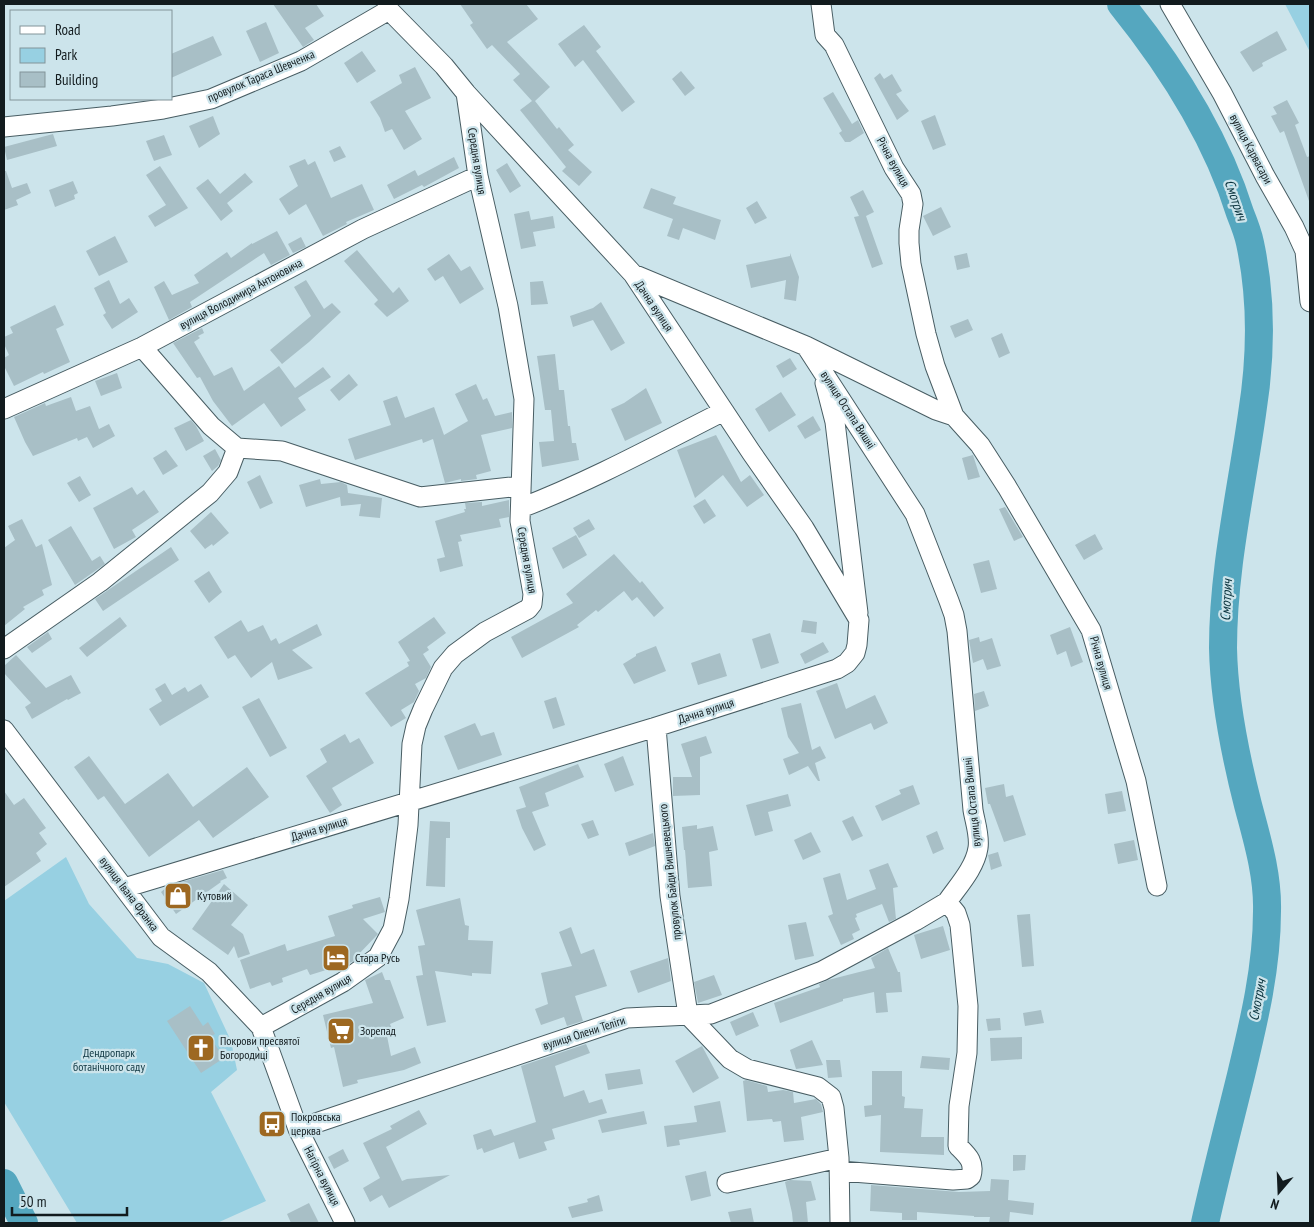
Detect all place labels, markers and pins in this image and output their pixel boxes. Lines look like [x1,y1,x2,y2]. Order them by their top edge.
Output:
shop icon: Кутовий [163,881,193,911]
place label: Кутовий [197,888,232,903]
hotel icon: Стара Русь [321,943,351,973]
place label: Стара Русь [355,950,400,965]
supermarket icon: Зорепад [326,1016,356,1046]
place label: Зорепад [360,1023,397,1038]
church icon: Покрови пресвятої Богородиці [186,1033,216,1063]
place label: Покрови пресвятої Богородиці [220,1033,300,1062]
bus stop icon: Покровська церква [257,1109,287,1139]
place label: Покровська церква [291,1109,341,1138]

